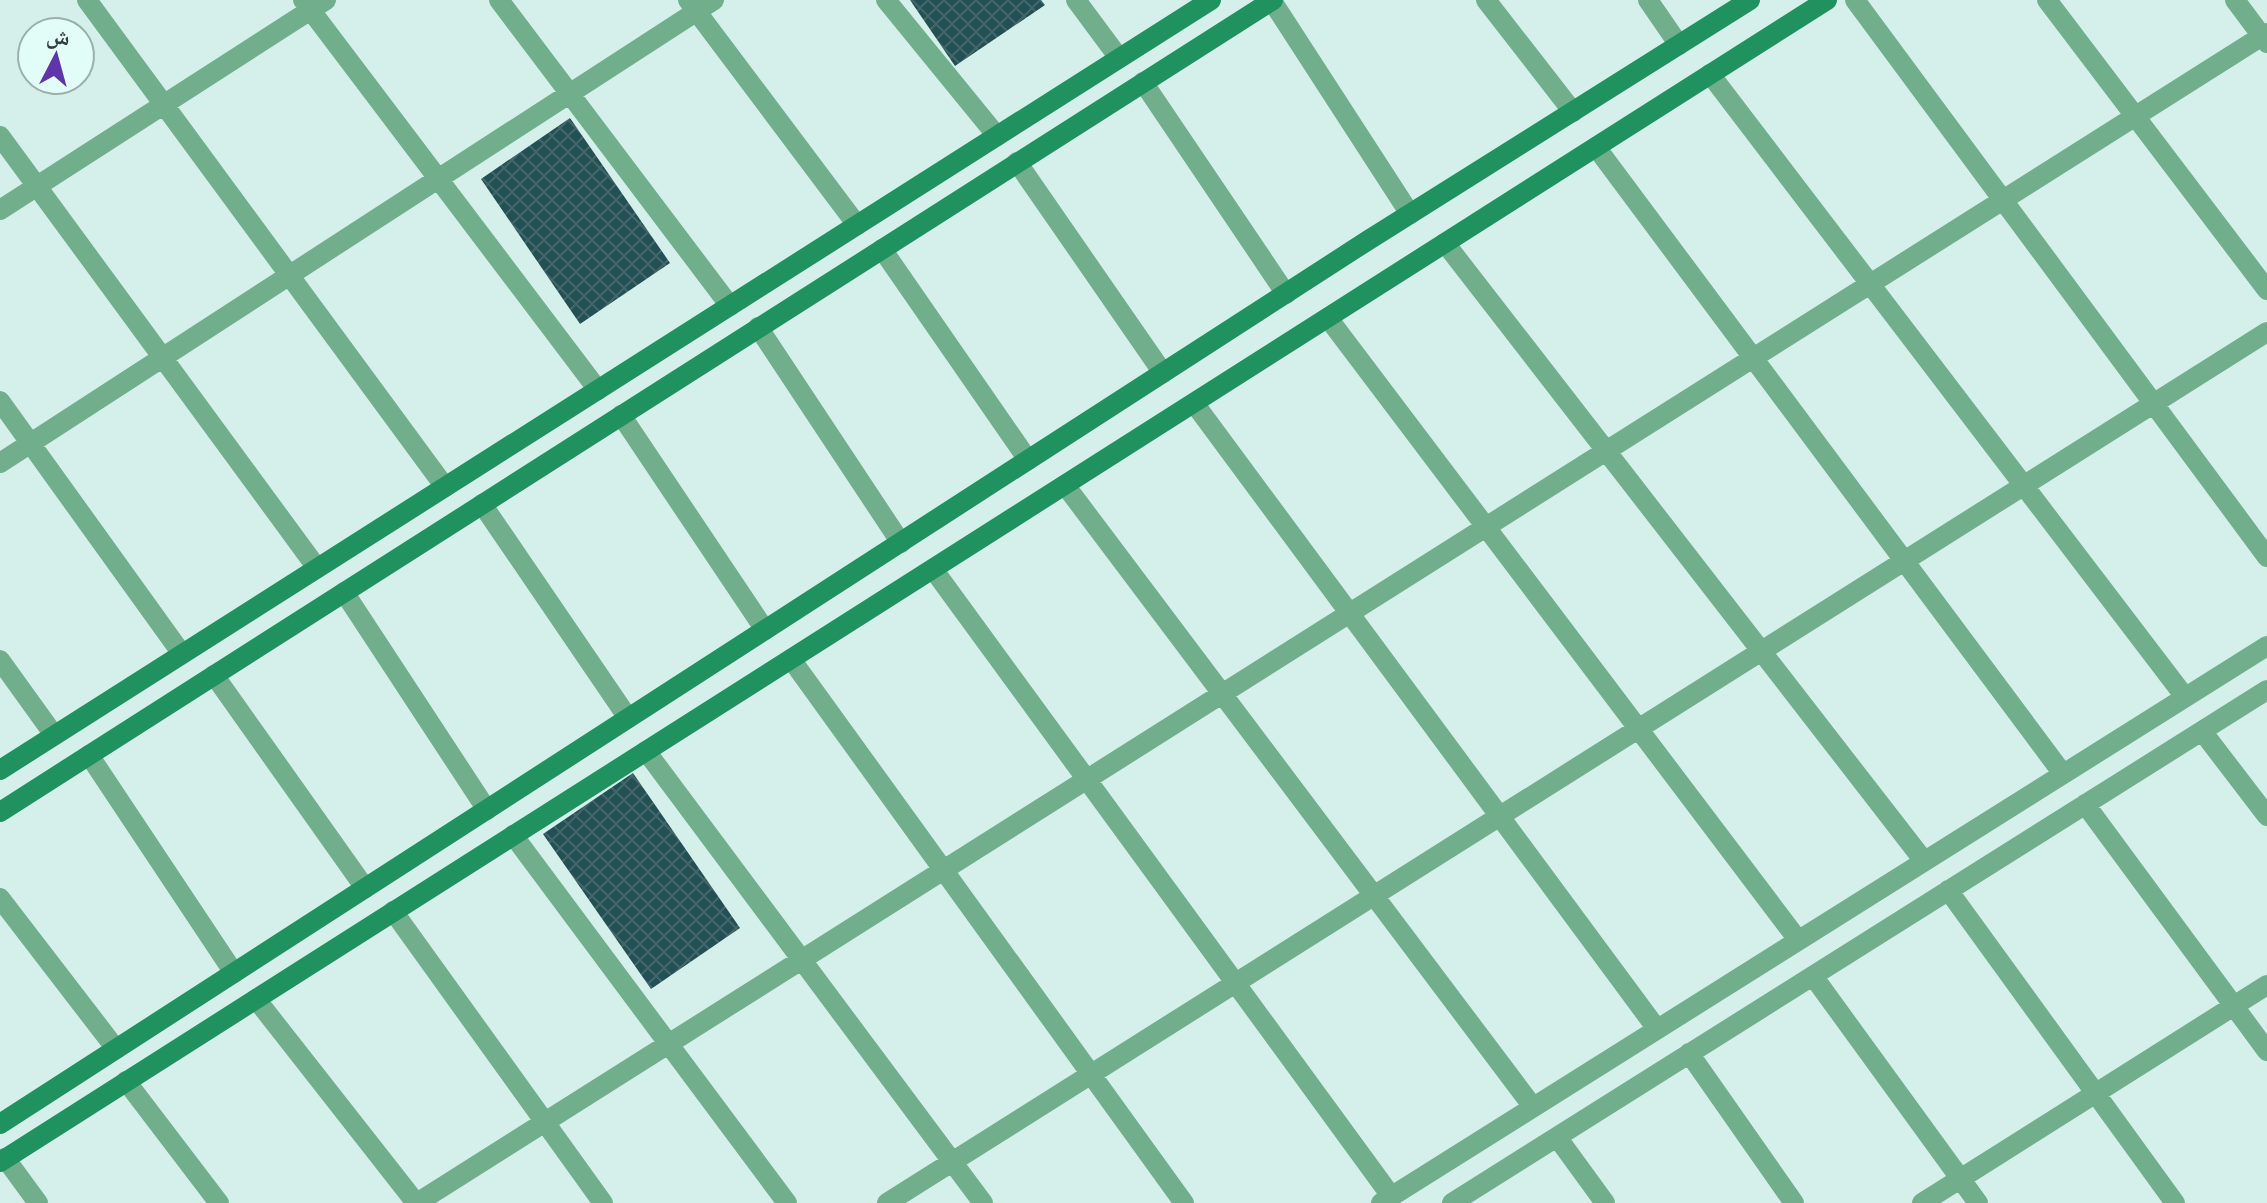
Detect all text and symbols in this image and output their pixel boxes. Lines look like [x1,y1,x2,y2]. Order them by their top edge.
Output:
north arrow [16,16,96,96]
text: ش [45,23,71,51]

